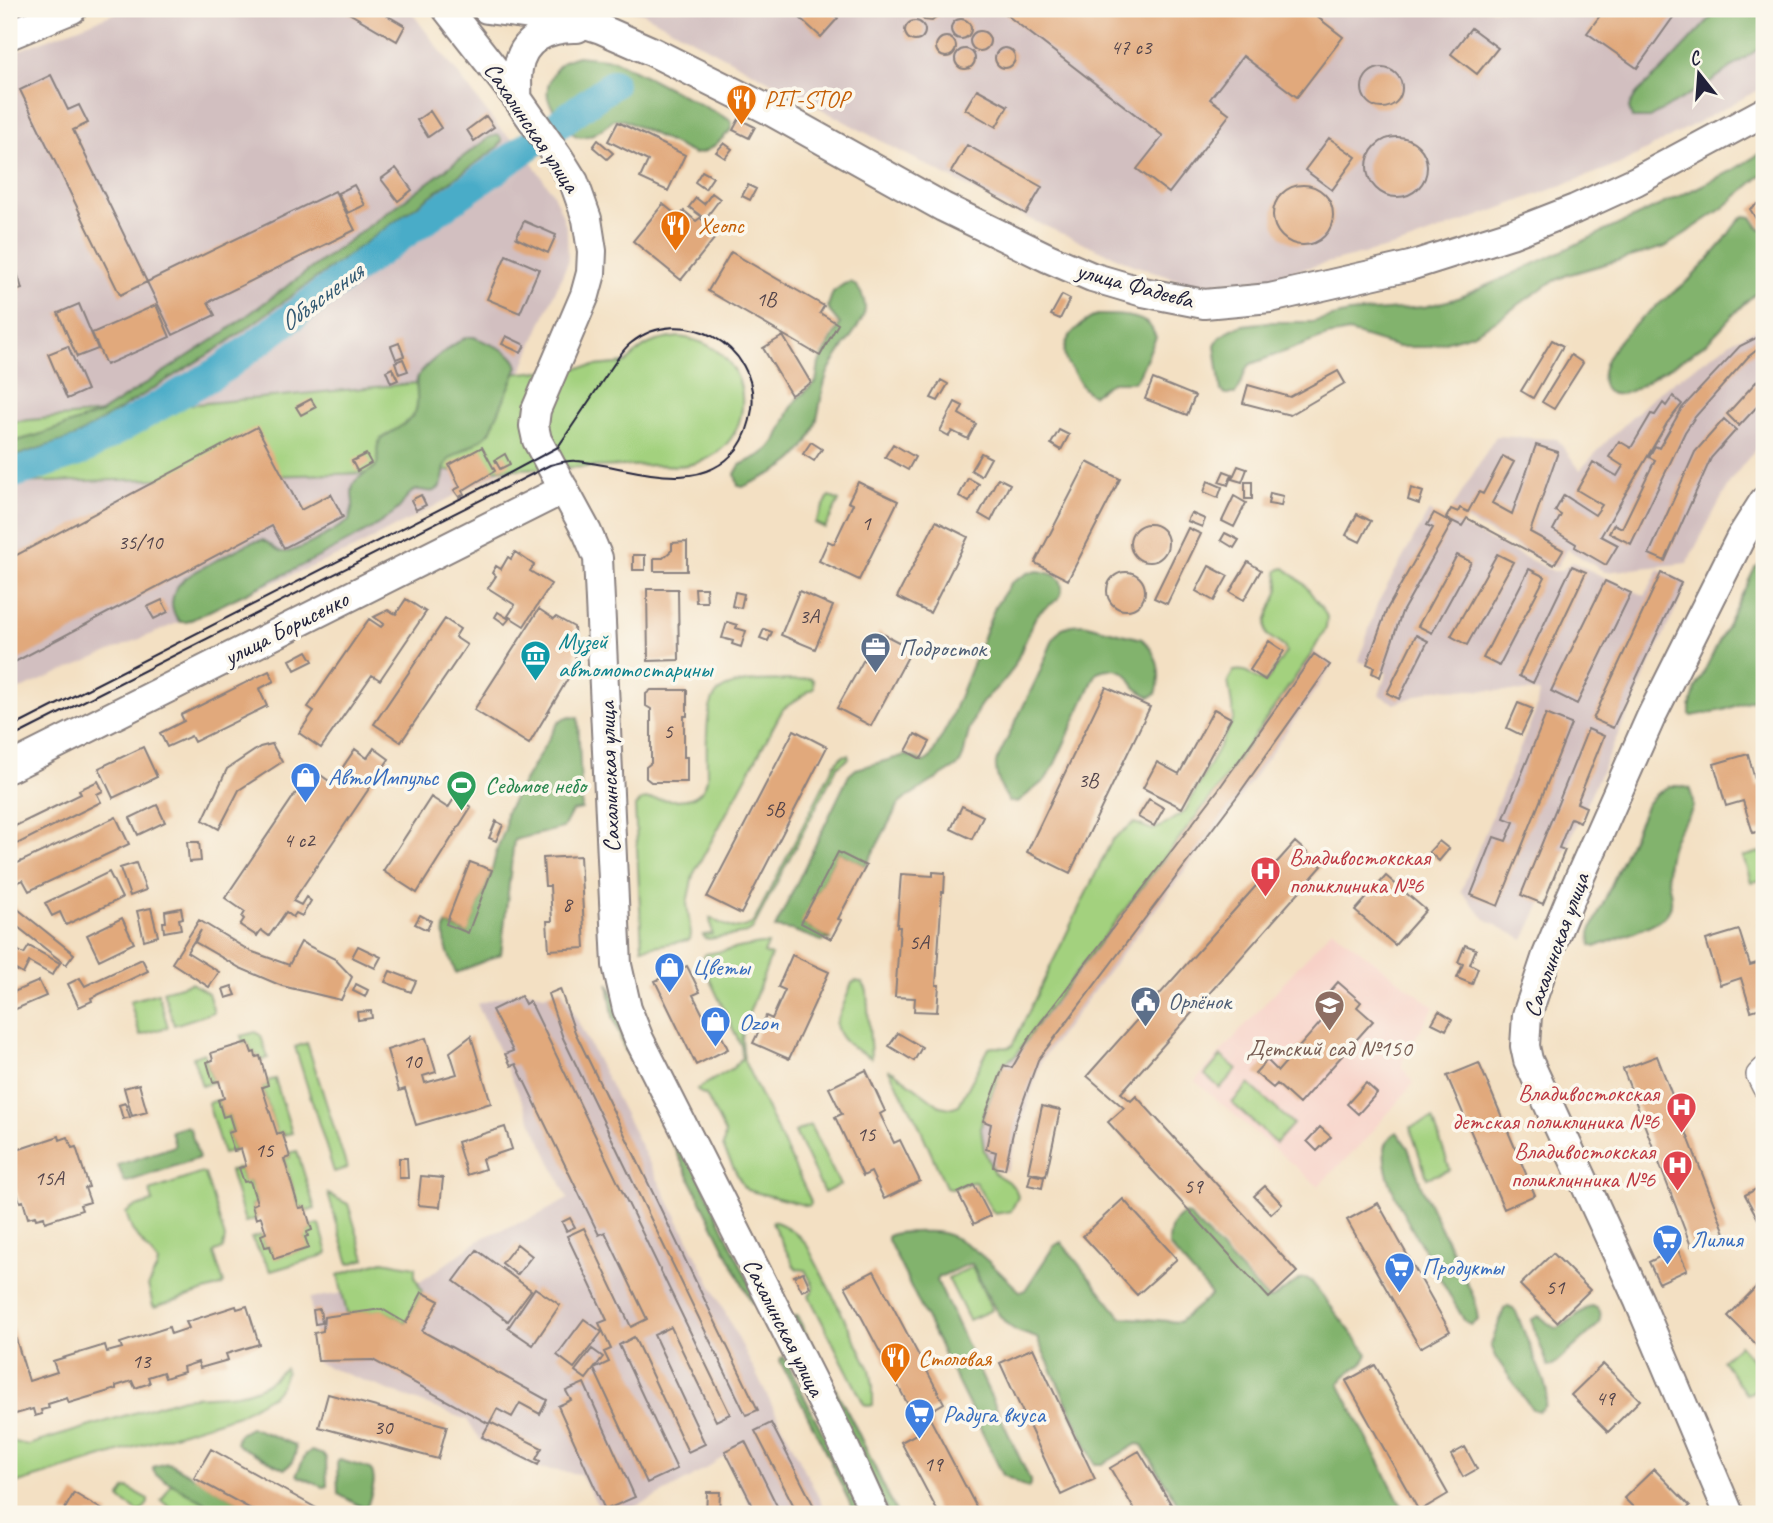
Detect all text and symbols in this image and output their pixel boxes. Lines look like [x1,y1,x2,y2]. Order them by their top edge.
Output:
house number: 47 с3 [1111,34,1153,60]
north arrow [1664,38,1734,108]
text: С [1686,45,1705,72]
street label: Сахалинская улица [477,56,587,199]
restaurant icon: PIT-STOP [724,82,758,126]
place label: PIT-STOP [764,84,853,114]
restaurant icon: Хеопс [658,208,692,252]
place label: Хеопс [698,210,745,240]
water label: Объяснения [272,253,372,339]
street label: улица Фадеева [1072,255,1198,315]
house number: 1В [756,286,778,312]
house number: 1 [861,510,872,536]
house number: 35/10 [118,529,164,555]
street label: улица Борисенко [217,583,355,673]
house number: 3А [799,603,820,629]
place label: Музей автомотостарины [558,626,715,684]
office icon: Подросток [859,631,893,675]
place label: Подросток [899,633,988,663]
museum icon: Музей автомотостарины [518,638,552,682]
street label: Сахалинская улица [591,700,627,853]
house number: 5 [663,718,674,744]
shop icon: АвтоИмпульс [288,760,322,804]
place label: АвтоИмпульс [328,762,440,792]
house number: 3В [1078,767,1100,793]
sports icon: Седьмое небо [445,768,479,812]
place label: Седьмое небо [485,770,589,800]
house number: 5В [764,796,786,822]
house number: 4 с2 [283,827,316,853]
place label: Владивостокская поликлиника №6 [1289,842,1432,900]
hospital icon: Владивостокская поликлиника №6 [1249,854,1283,898]
street label: Сахалинская улица [1516,868,1596,1021]
house number: 8 [562,891,574,917]
house number: 5А [909,929,930,955]
shop icon: Цветы [652,950,686,994]
place label: Цветы [692,952,752,982]
public building icon: Орлёнок [1128,984,1162,1028]
place label: Орлёнок [1168,986,1233,1016]
school or university icon: Детский сад №150 [1312,989,1346,1033]
shop icon: Ozon [699,1005,733,1049]
place label: Ozon [739,1007,779,1037]
place label: Детский сад №150 [1246,1033,1414,1063]
house number: 10 [403,1048,423,1074]
place label: Владивостокская детская поликлиника №6 [1452,1078,1661,1136]
hospital icon: Владивостокская детская поликлиника №6 [1665,1090,1699,1134]
house number: 15 [857,1121,877,1147]
place label: Владивостокская поликлинника №6 [1511,1136,1657,1194]
house number: 15 [255,1137,275,1163]
hospital icon: Владивостокская поликлинника №6 [1661,1148,1695,1192]
house number: 15А [34,1165,65,1191]
house number: 59 [1184,1173,1204,1199]
supermarket icon: Лилия [1651,1222,1685,1266]
place label: Лилия [1691,1224,1744,1254]
supermarket icon: Продукты [1382,1250,1416,1294]
place label: Продукты [1422,1252,1506,1282]
street label: Сахалинская улица [736,1253,832,1402]
house number: 51 [1546,1274,1566,1300]
restaurant icon: Столовая [878,1341,912,1385]
place label: Столовая [918,1343,993,1373]
house number: 13 [132,1348,152,1374]
house number: 49 [1596,1385,1616,1411]
supermarket icon: Радуга вкуса [903,1397,937,1441]
place label: Радуга вкуса [943,1399,1046,1429]
house number: 30 [374,1414,394,1440]
house number: 19 [924,1451,944,1477]

